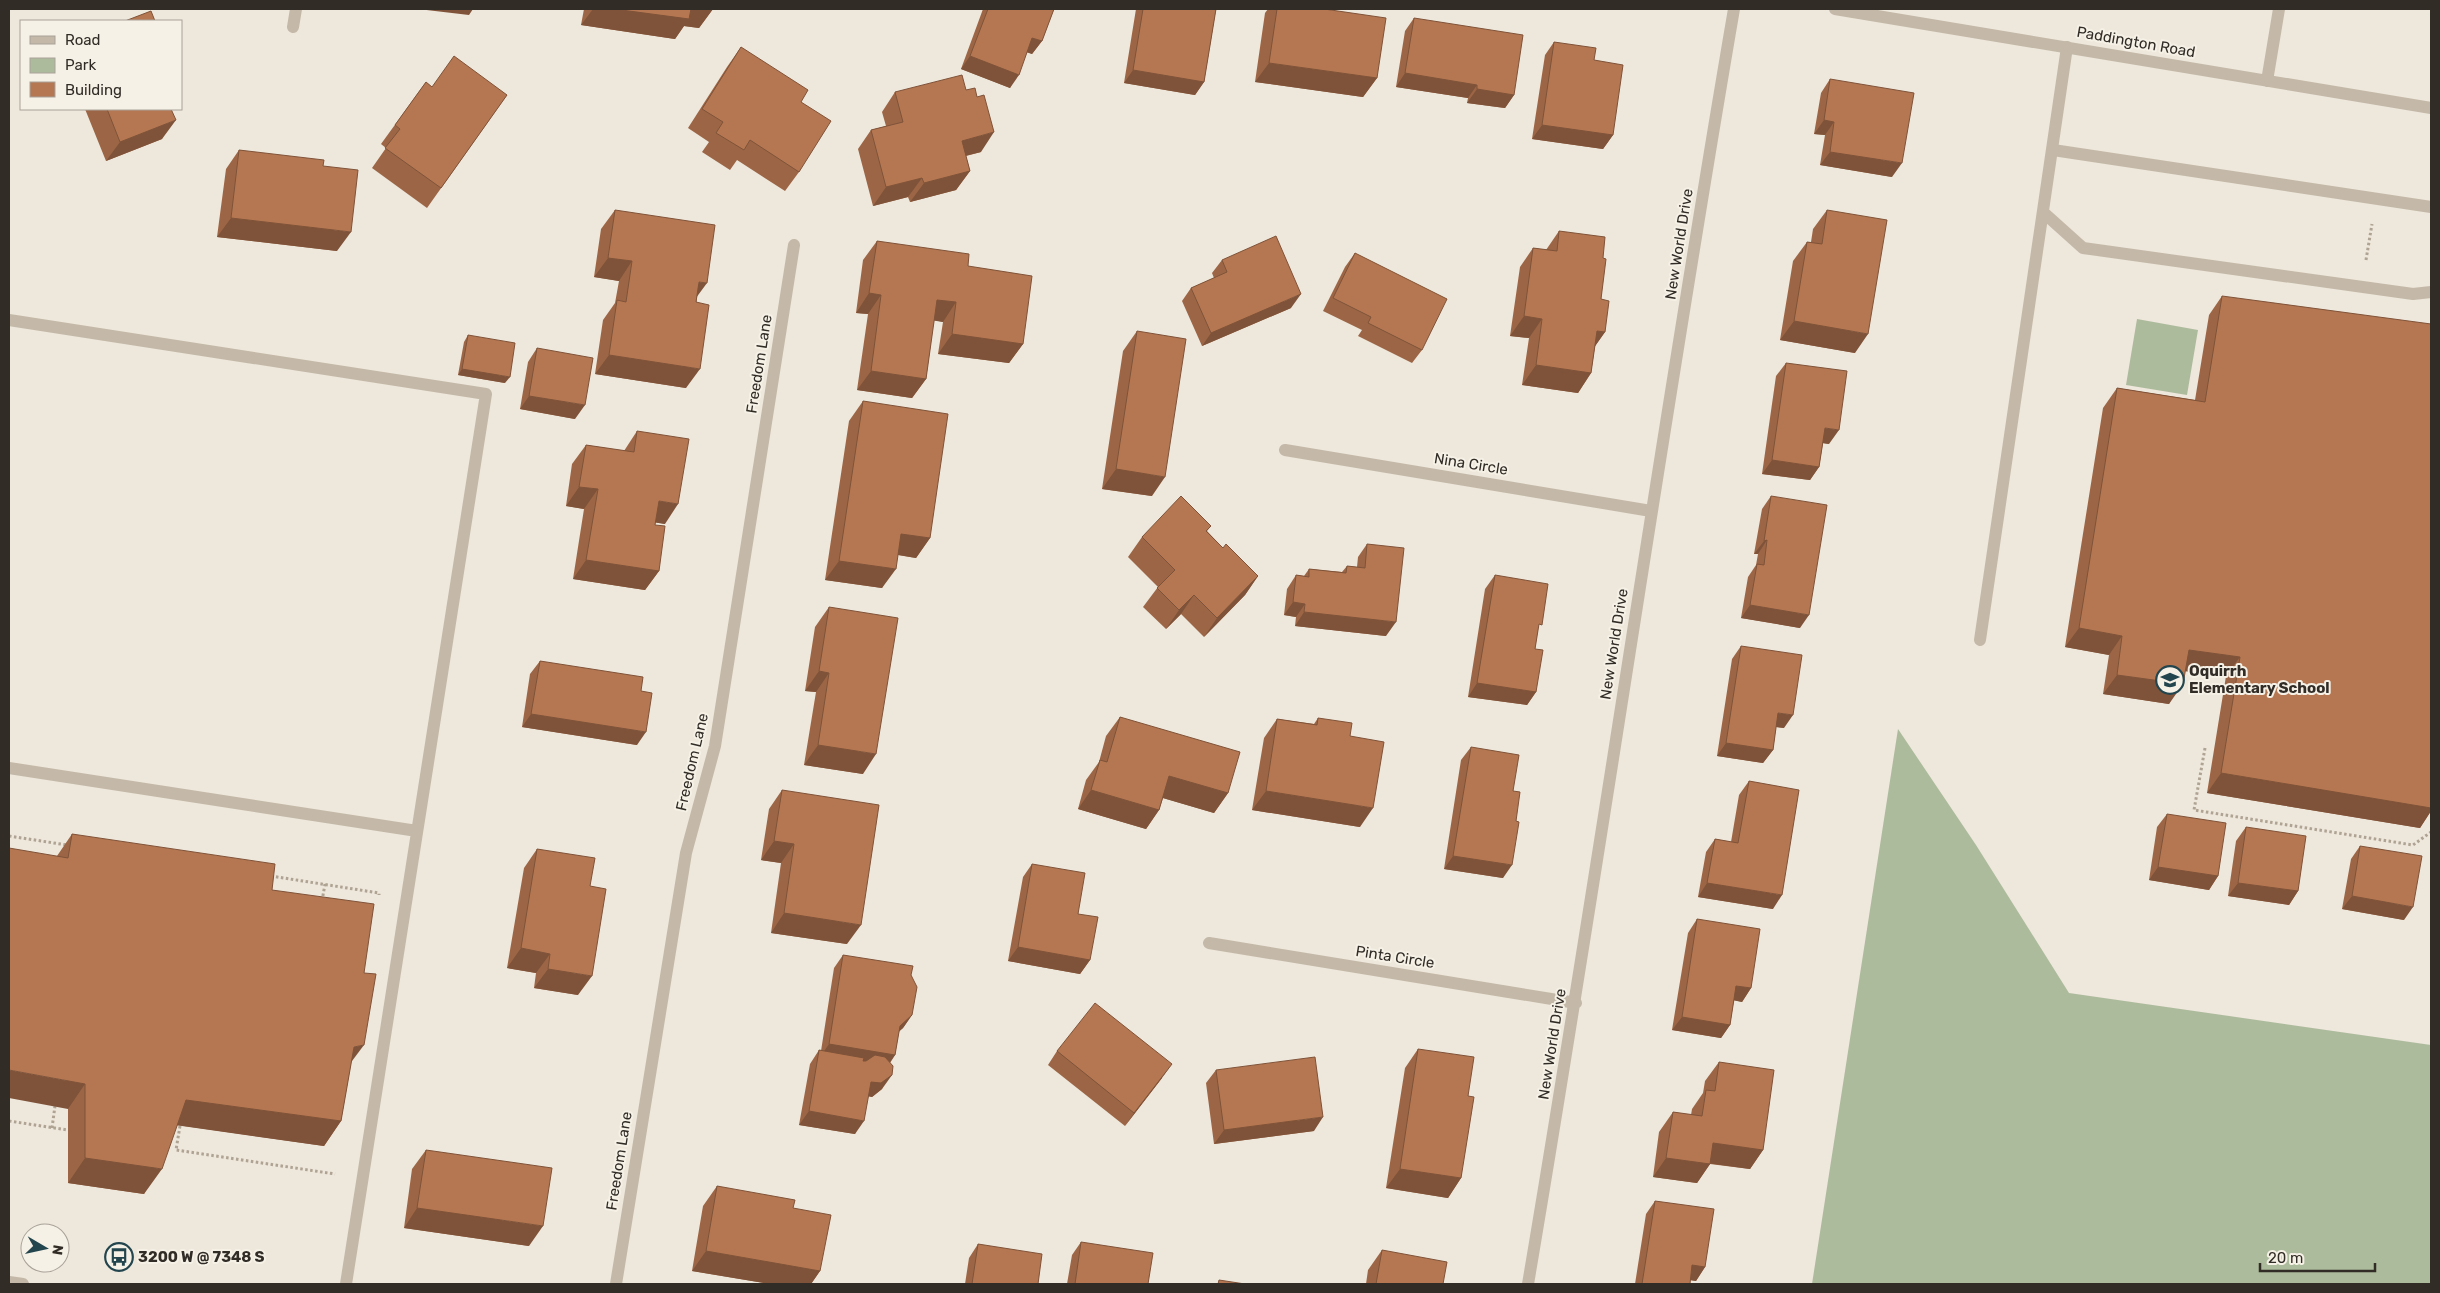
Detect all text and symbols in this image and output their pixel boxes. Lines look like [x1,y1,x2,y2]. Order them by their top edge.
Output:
legend [20,20,182,110]
street label: Paddington Road [2075,23,2197,61]
text: Road [65,31,101,49]
text: Park [65,56,96,74]
text: Building [65,81,122,99]
street label: New World Drive [1661,187,1697,301]
street label: Freedom Lane [742,313,776,415]
street label: Nina Circle [1433,449,1509,479]
street label: New World Drive [1596,587,1632,701]
place label: Oquirrh Elementary School [2189,662,2330,697]
school or university icon: Oquirrh Elementary School [2155,665,2185,695]
street label: Freedom Lane [672,711,712,813]
street label: Pinta Circle [1354,942,1436,972]
street label: New World Drive [1534,987,1570,1101]
street label: Freedom Lane [602,1110,636,1212]
north arrow [20,1223,70,1273]
scale bar [2260,1240,2375,1272]
bus stop icon: 3200 W @ 7348 S [104,1242,134,1272]
text: N [48,1244,67,1256]
place label: 3200 W @ 7348 S [138,1248,265,1266]
text: 20 m [2268,1249,2303,1267]

